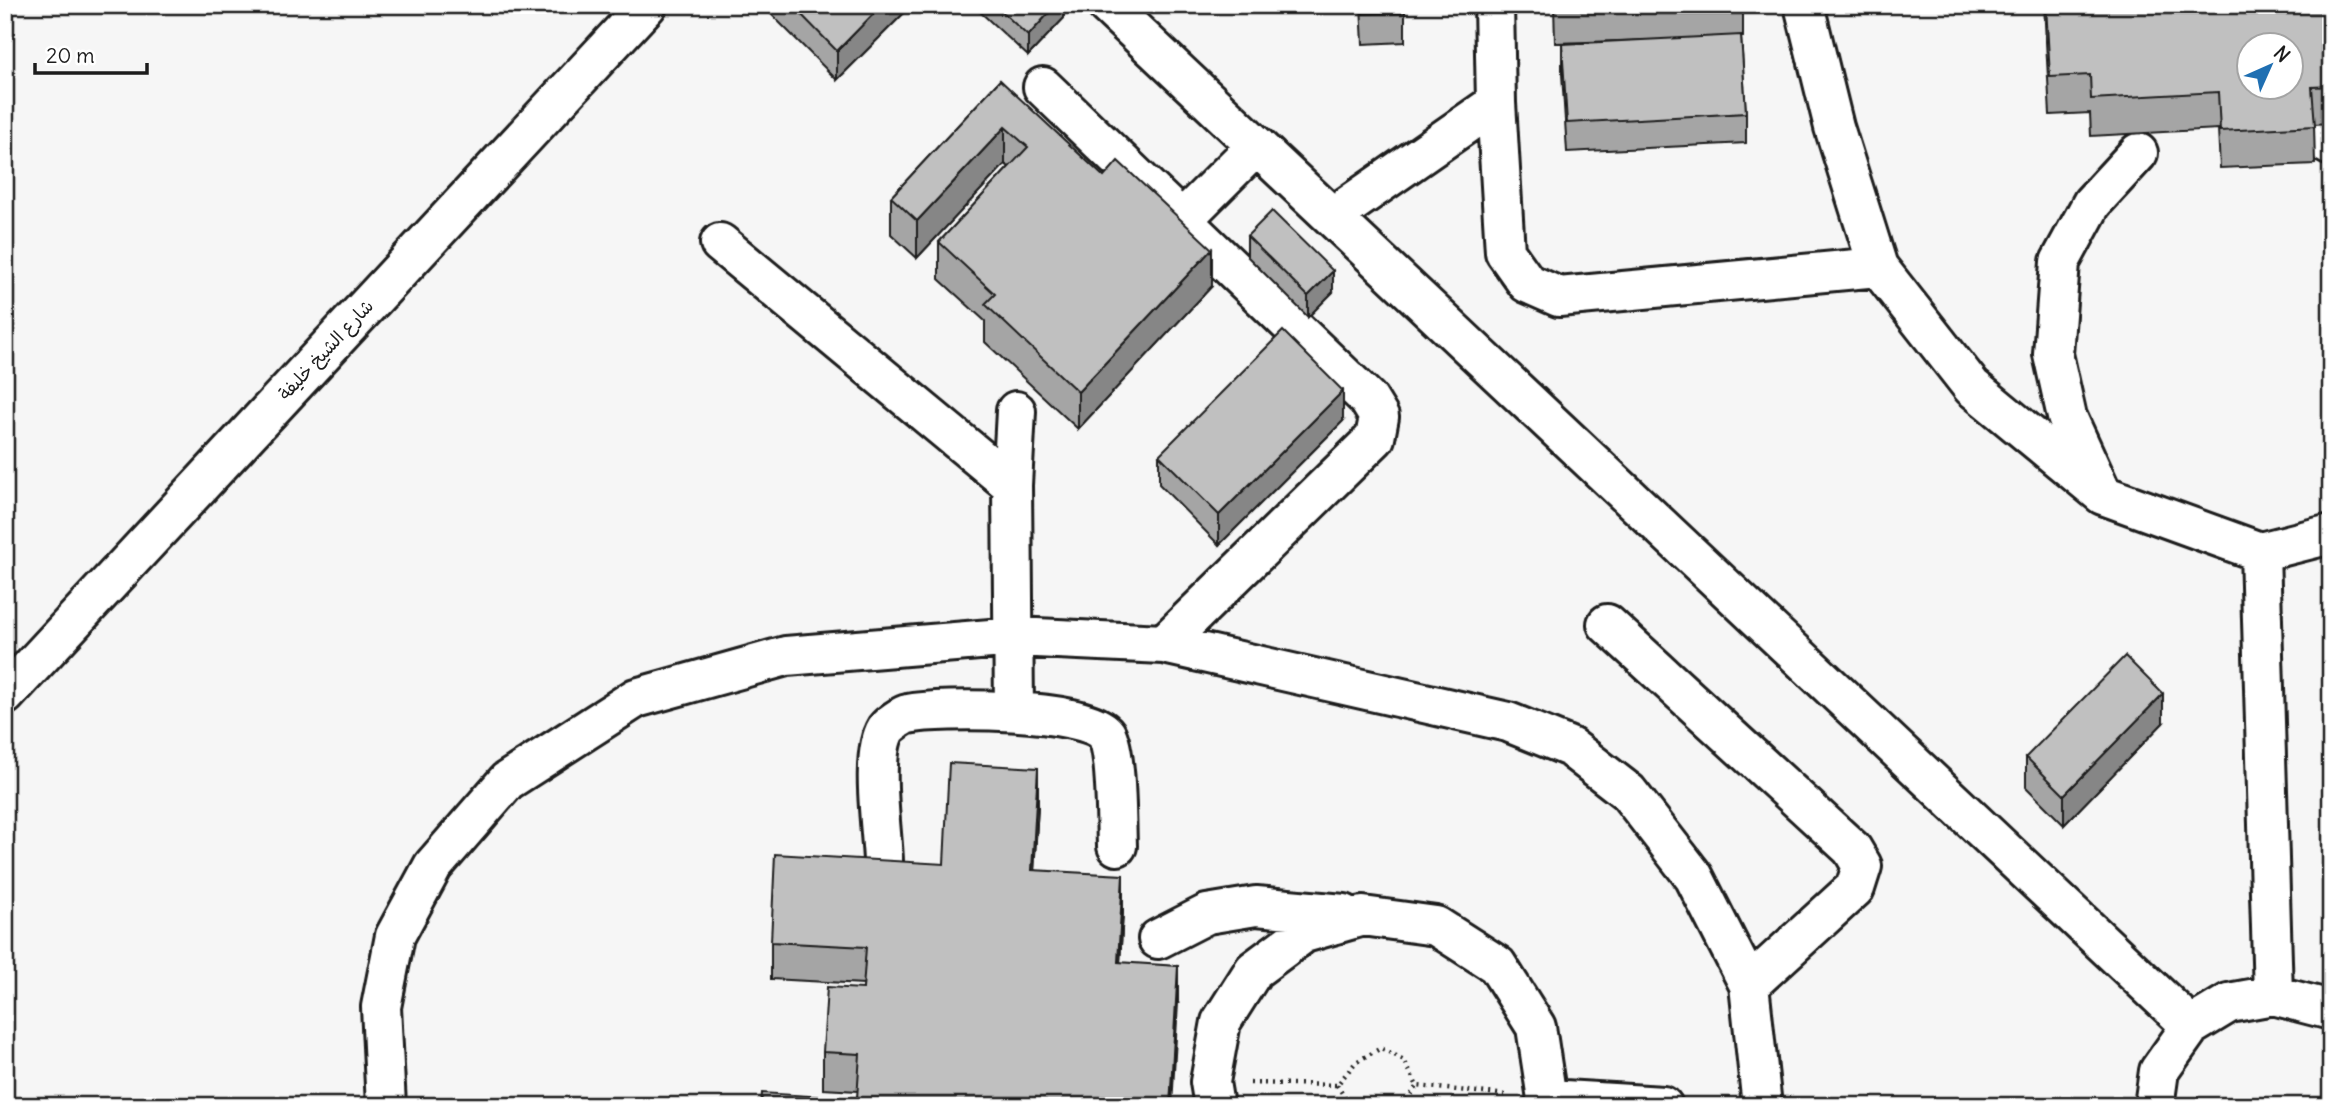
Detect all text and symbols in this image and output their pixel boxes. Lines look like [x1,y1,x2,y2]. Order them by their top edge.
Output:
scale bar [35,32,147,76]
north arrow [2234,32,2304,102]
text: N [2269,41,2295,67]
text: 20 m [46,42,95,69]
street label: شارع الشيخ خليفة [273,295,379,405]

